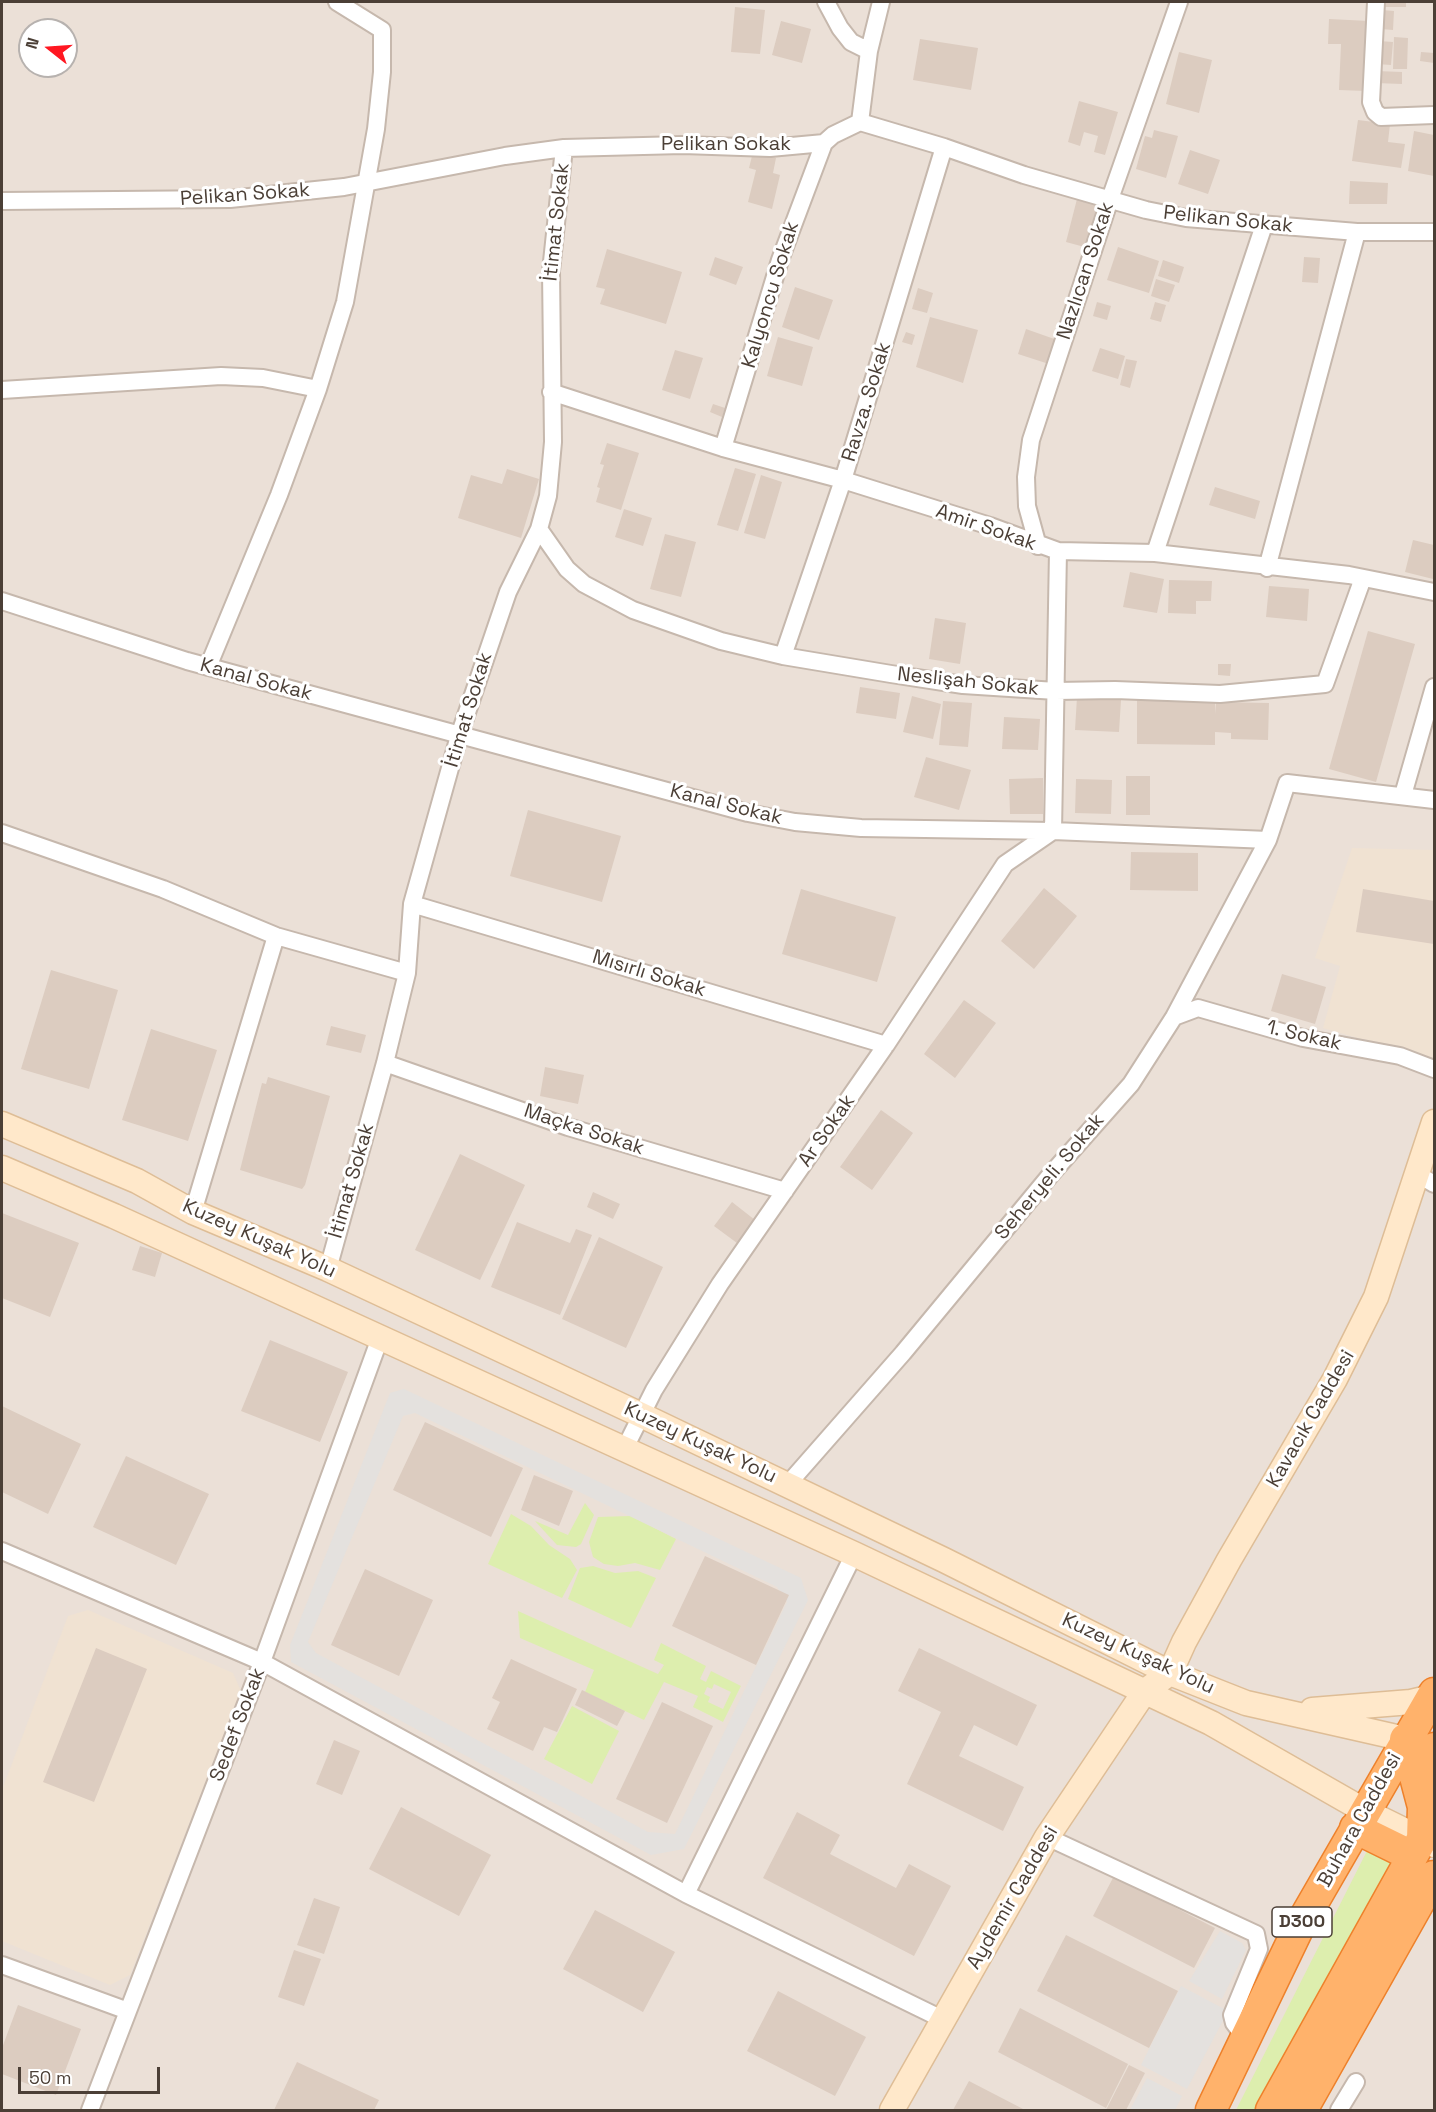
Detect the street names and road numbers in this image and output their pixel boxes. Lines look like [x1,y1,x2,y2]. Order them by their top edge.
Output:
street label: Pelikan Sokak [661,133,791,157]
street label: İtimat Sokak [539,162,575,282]
street label: Pelikan Sokak [179,178,311,212]
street label: Nazlıcan Sokak [1052,199,1120,343]
street label: Pelikan Sokak [1162,201,1294,239]
street label: Kalyoncu Sokak [737,219,805,371]
street label: Ravza. Sokak [837,339,897,465]
street label: Amir Sokak [933,500,1039,556]
street label: İtimat Sokak [440,650,498,770]
street label: Kanal Sokak [197,654,315,706]
street label: Neslişah Sokak [896,663,1040,701]
street label: Kanal Sokak [667,779,785,831]
street label: Mısırlı Sokak [589,945,709,1003]
street label: 1. Sokak [1264,1016,1344,1056]
street label: Ar Sokak [793,1090,861,1172]
street label: Maçka Sokak [521,1099,647,1161]
street label: Seheryeli. Sokak [990,1109,1110,1245]
street label: İtimat Sokak [324,1121,380,1241]
street label: Kuzey Kuşak Yolu [178,1194,340,1284]
street label: Kavacık Caddesi [1262,1346,1360,1492]
street label: Kuzey Kuşak Yolu [620,1397,780,1489]
street label: Kuzey Kuşak Yolu [1058,1608,1218,1700]
street label: Sedef Sokak [205,1665,271,1785]
street label: Buhara Caddesi [1313,1749,1407,1891]
street label: Aydemir Caddesi [962,1822,1064,1974]
road number: D300 [1272,1907,1332,1937]

